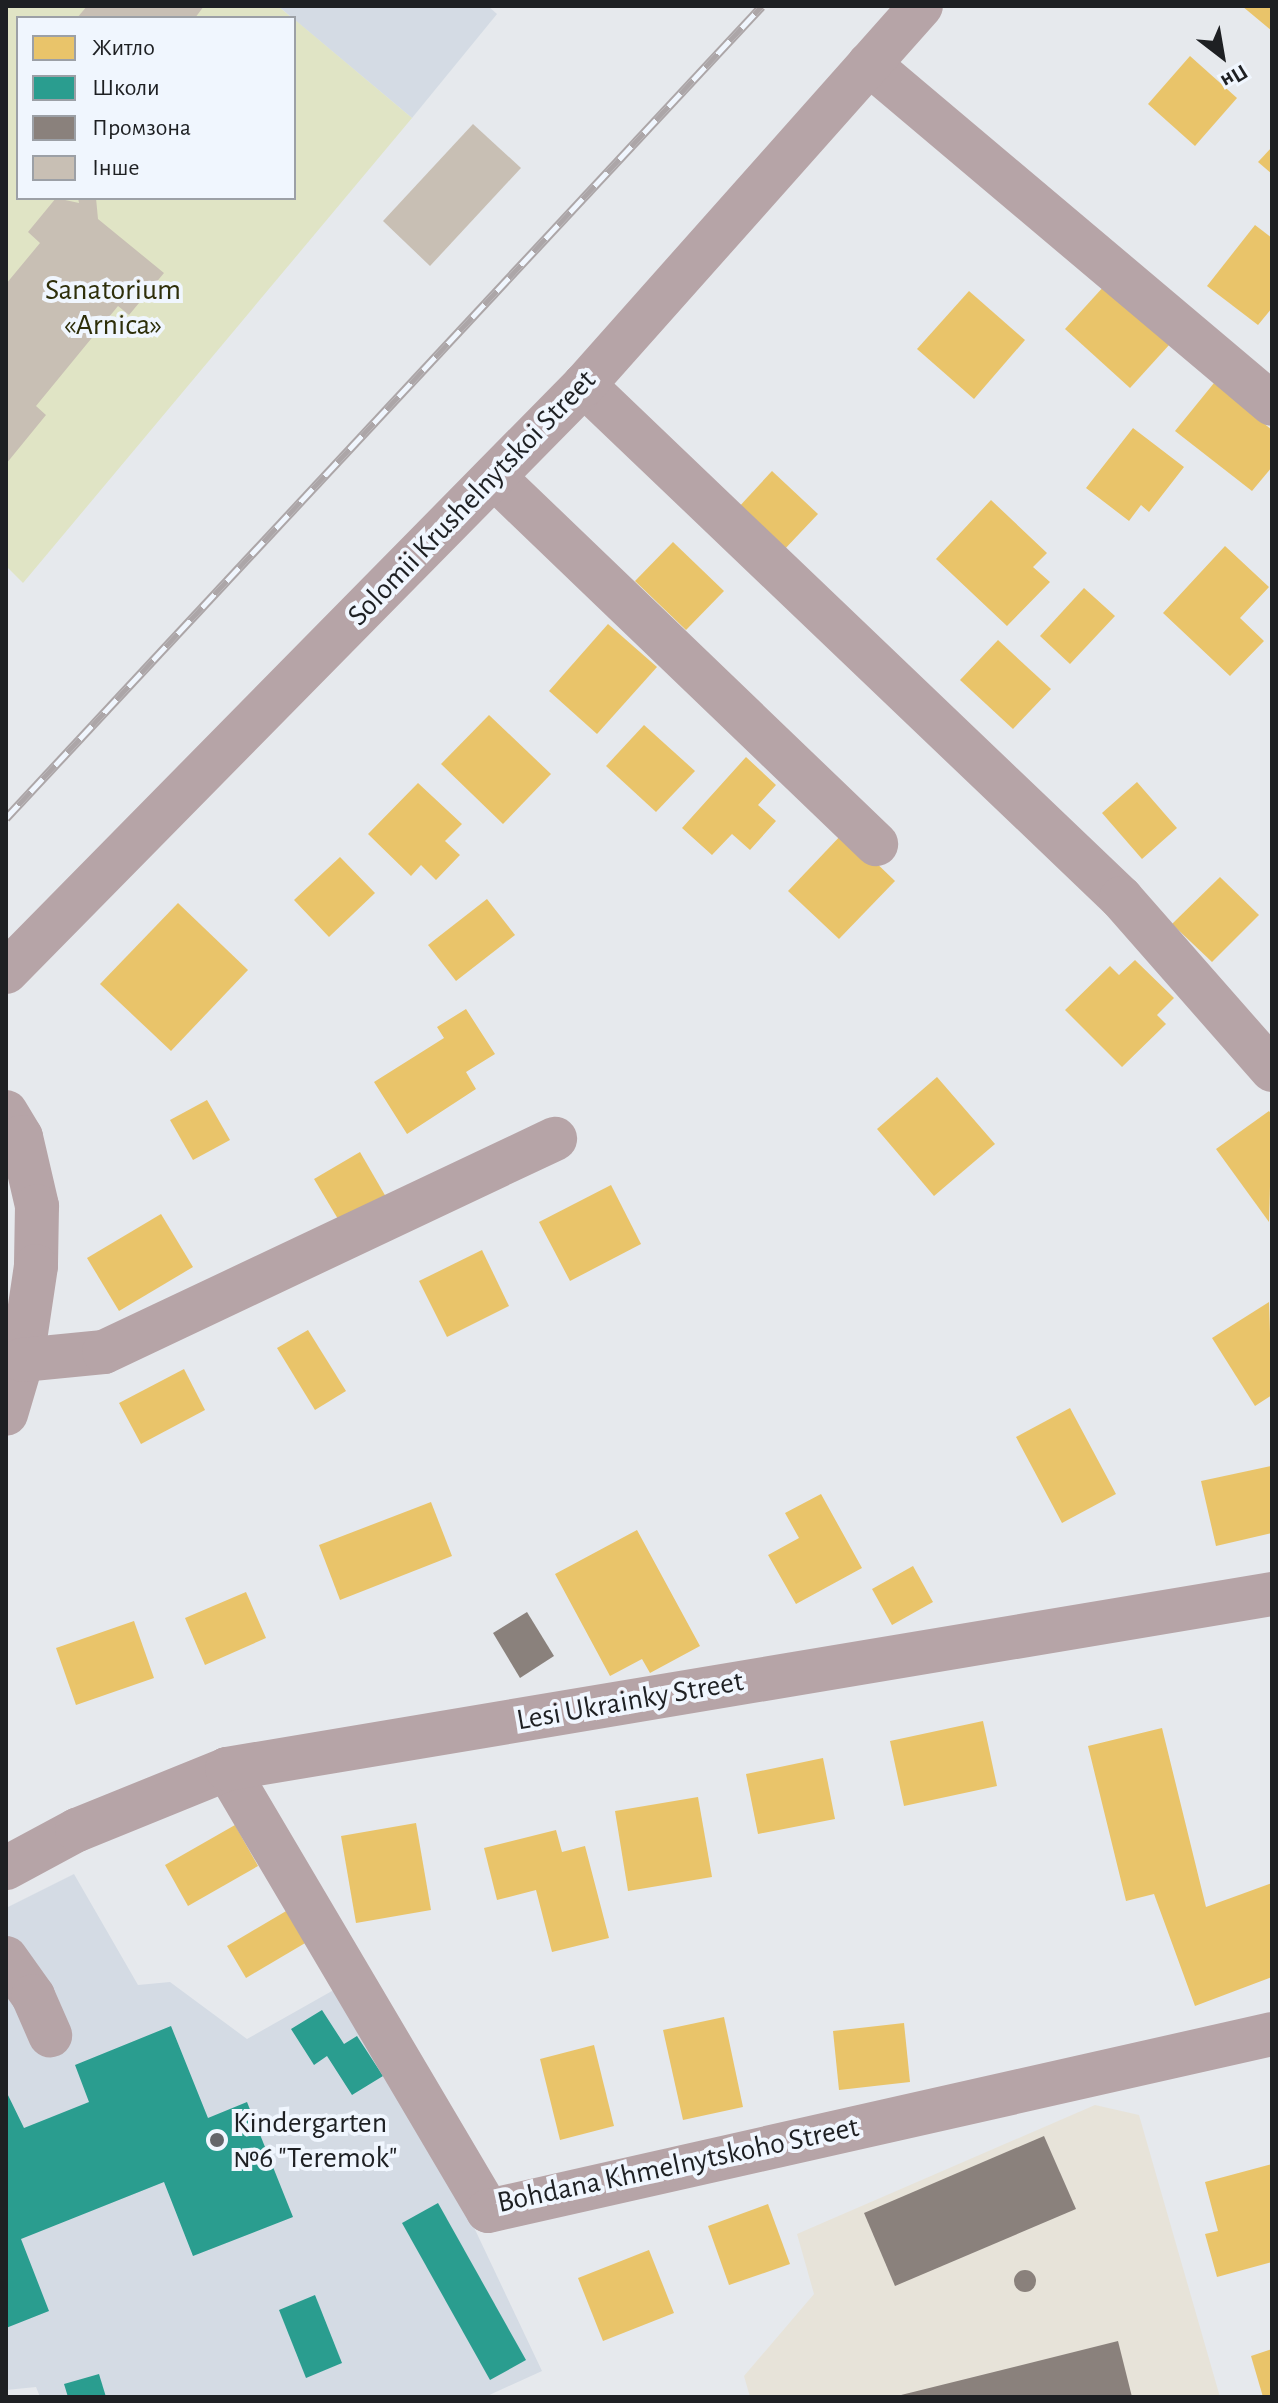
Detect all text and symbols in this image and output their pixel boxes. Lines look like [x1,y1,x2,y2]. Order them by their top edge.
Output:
legend [16,16,296,200]
north arrow [1182,16,1262,96]
text: Житло [92,36,155,60]
text: Пн [1217,60,1252,93]
text: Школи [92,76,160,100]
text: Промзона [92,116,191,140]
text: Інше [92,156,139,180]
park label: Sanatorium «Arnica» [45,272,181,342]
street label: Solomii Krushelnytskoi Street [340,363,604,633]
street label: Lesi Ukrainky Street [514,1663,746,1739]
place label: Kindergarten №6 "Teremok" [233,2105,398,2176]
street label: Bohdana Khmelnytskoho Street [494,2109,862,2221]
marker: Kindergarten №6 "Teremok" [208,2131,226,2149]

